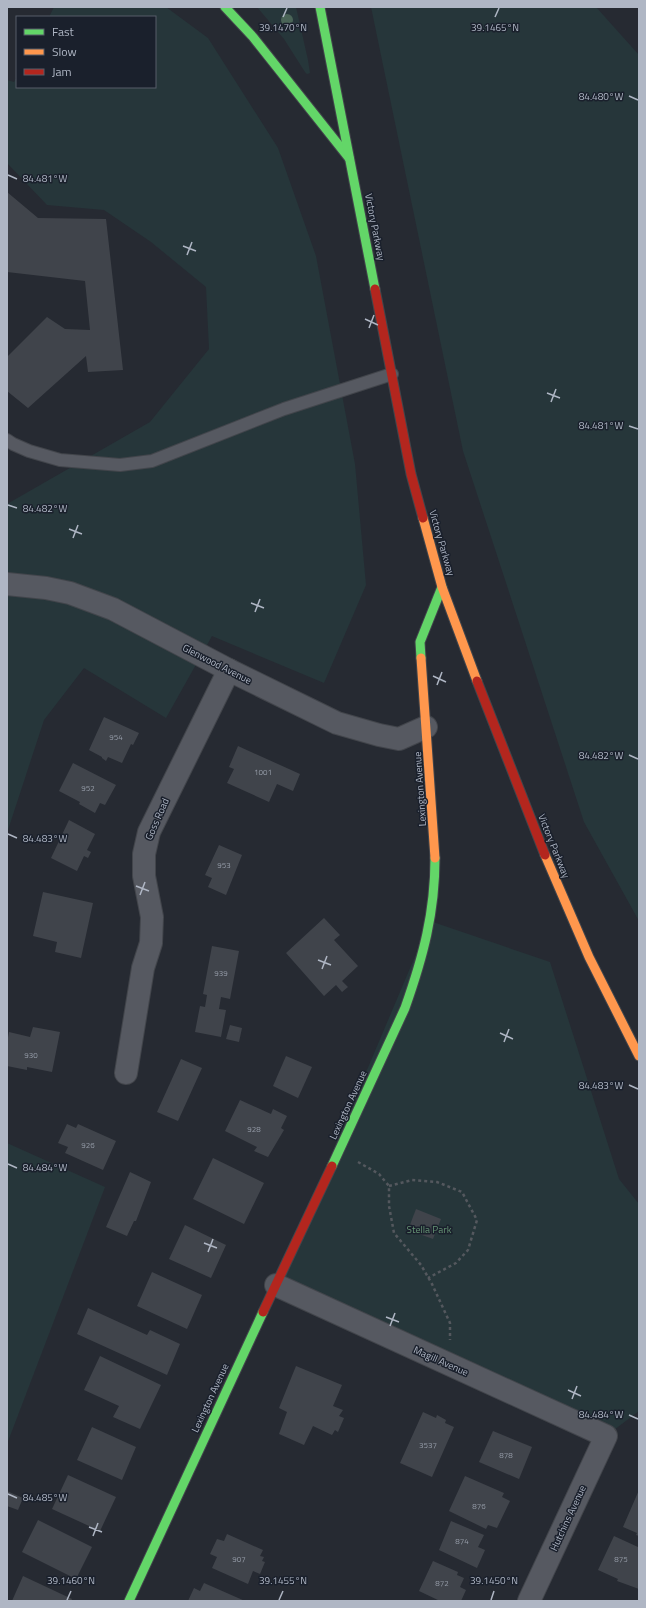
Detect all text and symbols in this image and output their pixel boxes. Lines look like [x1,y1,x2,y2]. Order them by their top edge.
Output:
legend [16,16,156,88]
text: 39.1470°N [259,20,307,35]
text: 39.1465°N [471,20,519,35]
text: Fast [52,22,75,41]
text: Slow [52,42,77,61]
text: Jam [52,62,72,81]
text: 84.480°W [579,89,623,104]
text: 84.481°W [23,171,67,186]
street label: Victory Parkway [361,192,389,262]
text: 84.481°W [579,418,623,433]
text: 84.482°W [23,501,67,516]
street label: Victory Parkway [425,508,459,578]
street label: Glenwood Avenue [180,640,254,688]
house number: 954 [109,731,123,743]
text: 84.482°W [579,748,623,763]
street label: Lexington Avenue [410,751,430,827]
house number: 1001 [254,766,272,778]
house number: 952 [81,782,95,794]
street label: Goss Road [141,796,173,842]
street label: Victory Parkway [534,812,574,881]
text: 84.483°W [23,831,67,846]
house number: 953 [217,859,231,871]
house number: 939 [214,967,228,979]
house number: 930 [24,1049,38,1061]
street label: Lexington Avenue [325,1068,371,1142]
text: 84.483°W [579,1078,623,1093]
house number: 928 [247,1123,261,1135]
house number: 926 [81,1139,95,1151]
text: 84.484°W [23,1160,67,1175]
park label: Stella Park [407,1222,452,1237]
street label: Magill Avenue [411,1342,471,1380]
street label: Lexington Avenue [187,1361,233,1435]
text: 84.484°W [579,1407,623,1422]
house number: 3537 [419,1439,437,1451]
house number: 878 [499,1449,513,1461]
street label: Hutchins Avenue [546,1483,590,1553]
text: 84.485°W [23,1490,67,1505]
house number: 876 [472,1500,486,1512]
house number: 874 [455,1535,469,1547]
house number: 907 [232,1553,246,1565]
house number: 875 [614,1553,628,1565]
text: 39.1460°N [47,1573,95,1588]
text: 39.1455°N [259,1573,307,1588]
text: 39.1450°N [470,1573,518,1588]
house number: 872 [435,1577,449,1589]

